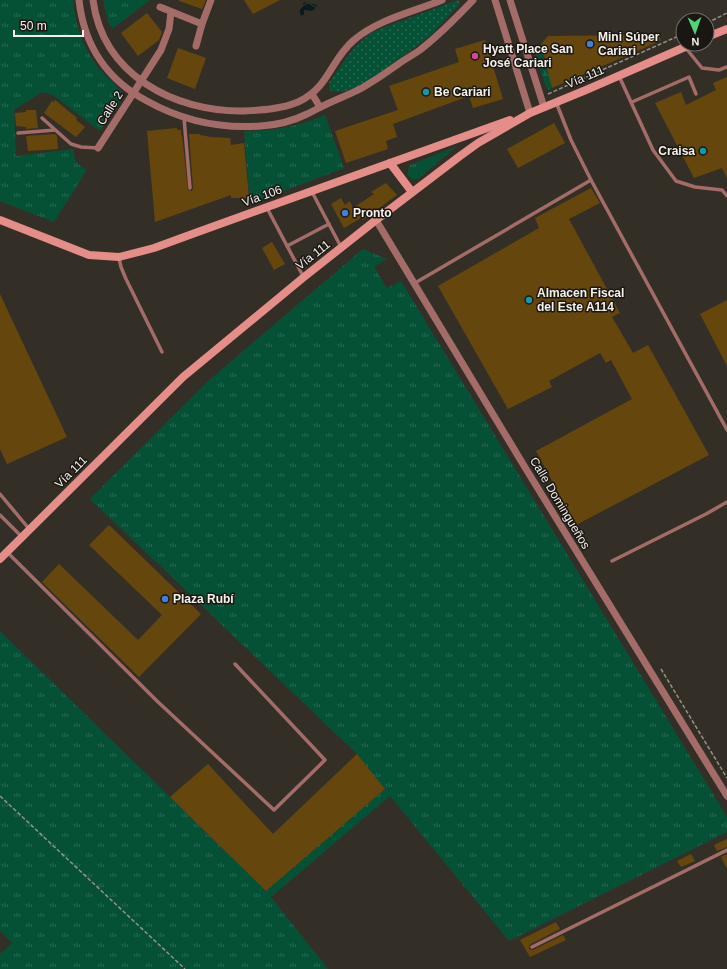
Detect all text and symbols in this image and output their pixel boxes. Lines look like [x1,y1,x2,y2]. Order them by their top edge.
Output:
scale bar [14,12,83,38]
north arrow [675,12,715,52]
text: 50 m [20,19,47,33]
place label: Mini Súper Cariari [598,30,660,58]
text: N [691,36,700,48]
marker: Mini Súper Cariari [585,39,595,49]
place label: Hyatt Place San José Cariari [483,42,573,70]
marker: Hyatt Place San José Cariari [470,51,480,61]
street label: Vía 111 [564,63,606,91]
place label: Be Cariari [434,85,491,99]
marker: Be Cariari [421,87,431,97]
street label: Calle 2 [94,88,126,128]
place label: Craisa [658,144,695,158]
marker: Craisa [698,146,708,156]
street label: Vía 106 [240,182,284,210]
place label: Pronto [353,206,392,220]
marker: Pronto [340,208,350,218]
street label: Vía 111 [293,237,333,273]
place label: Almacen Fiscal del Este A114 [537,286,624,314]
marker: Almacen Fiscal del Este A114 [524,295,534,305]
street label: Vía 111 [52,453,90,491]
street label: Calle Domingueños [527,455,593,551]
place label: Plaza Rubí [173,592,234,606]
marker: Plaza Rubí [160,594,170,604]

